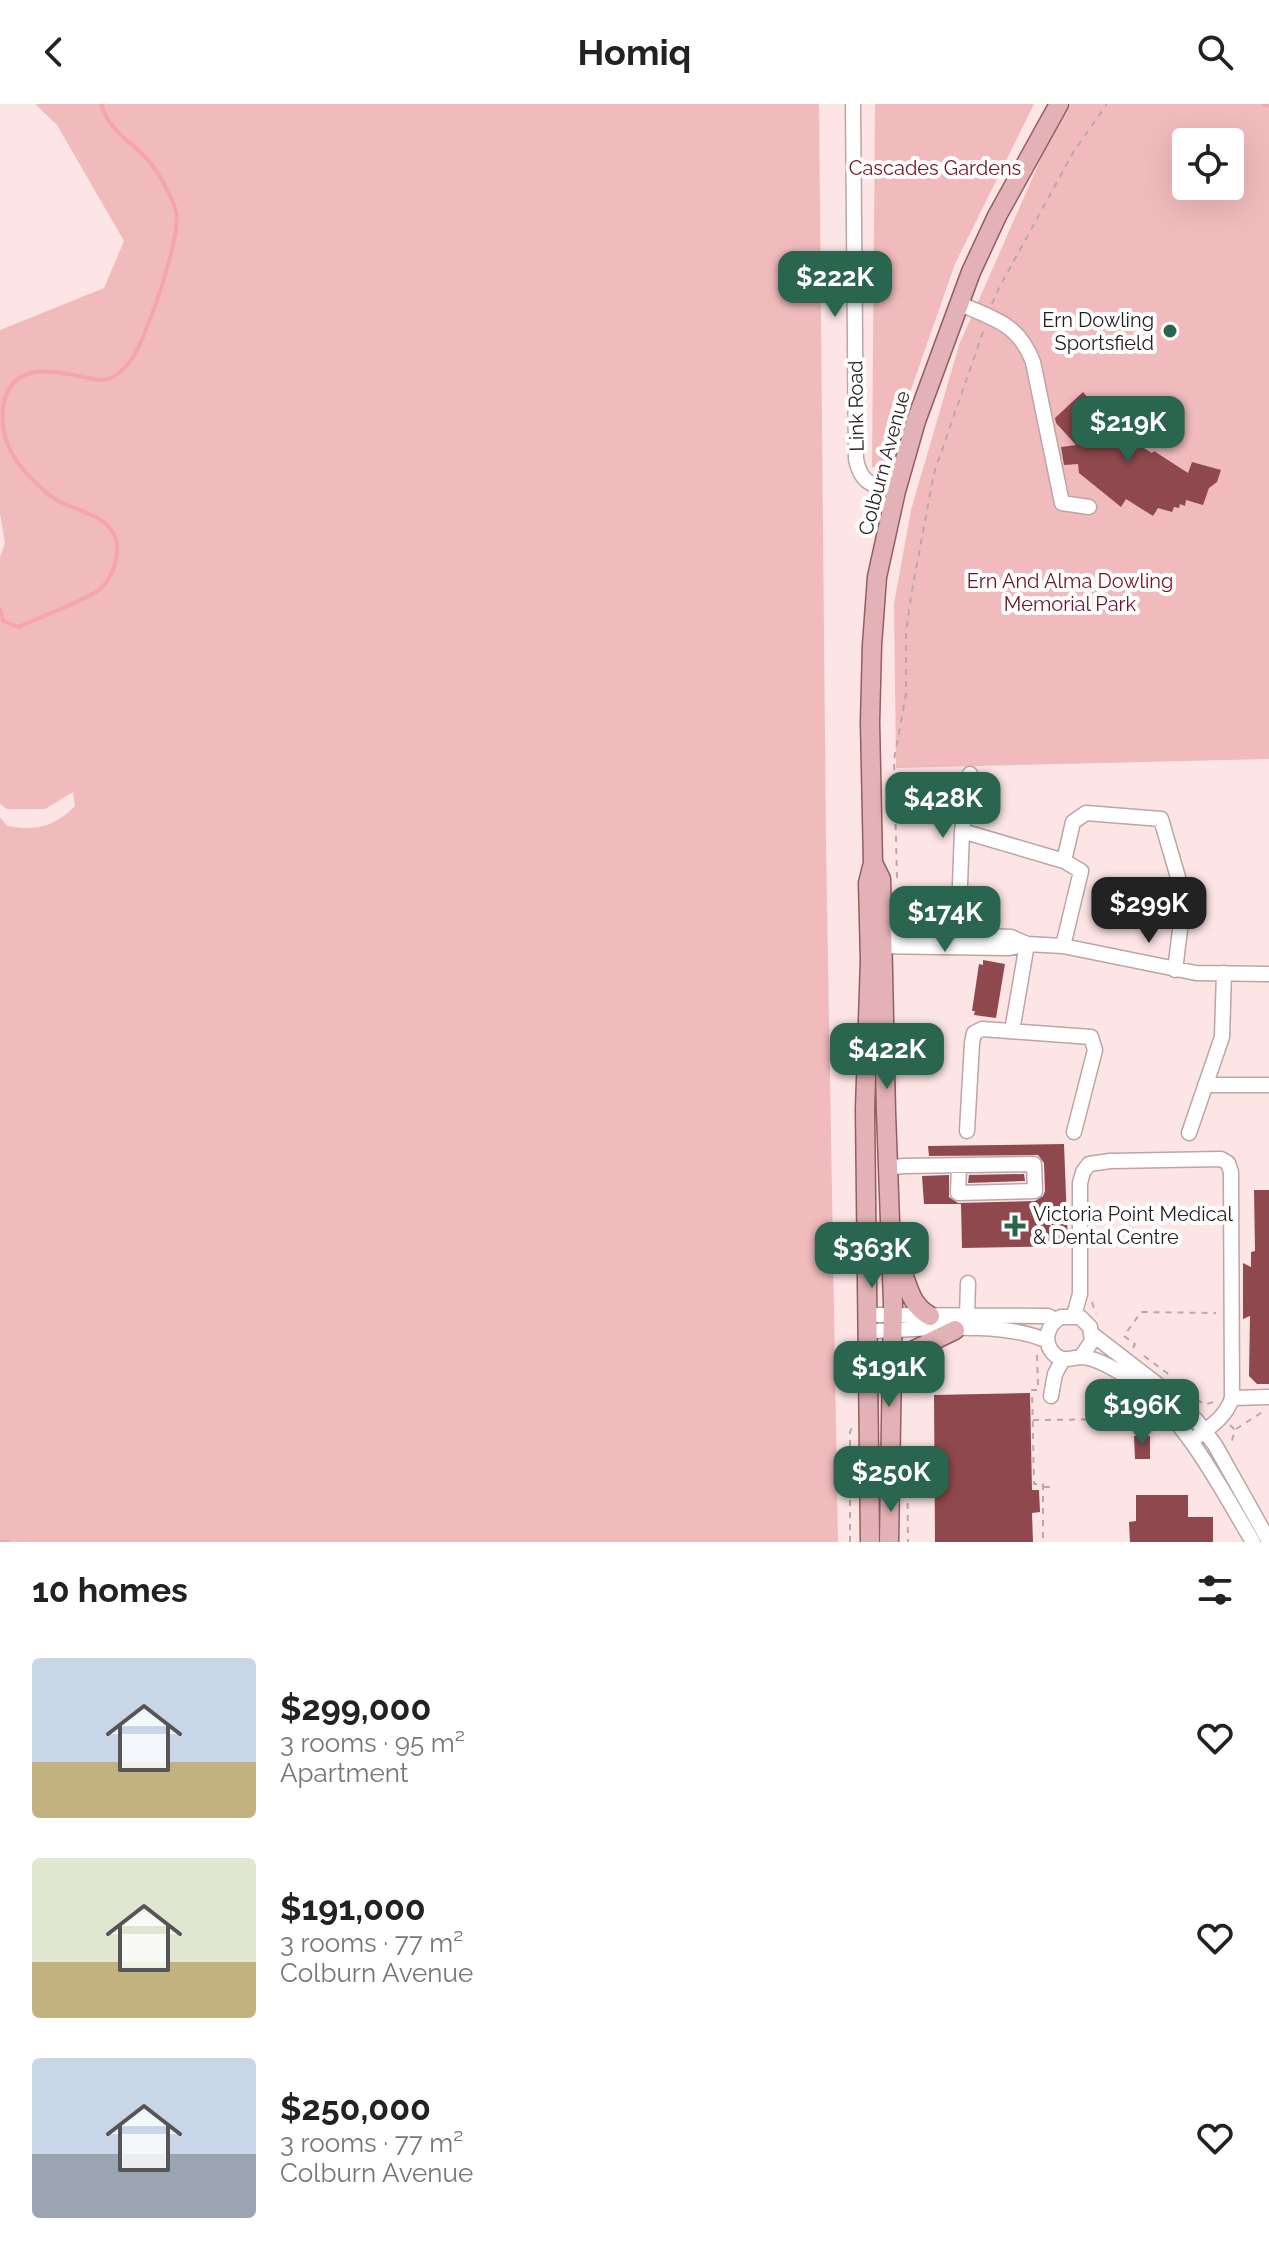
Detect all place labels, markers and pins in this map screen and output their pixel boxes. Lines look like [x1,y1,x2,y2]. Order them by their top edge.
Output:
pin: $222K [779,251,891,319]
place label: Ern Dowling Sportsfield [1042,308,1154,355]
marker: Ern Dowling Sportsfield [1161,322,1179,340]
pin: $219K [1072,396,1184,464]
pin: $428K [887,772,999,840]
pin: $299K [1093,877,1205,945]
pin: $174K [889,886,1001,954]
pin: $422K [831,1023,943,1091]
place label: Victoria Point Medical & Dental Centre [1033,1202,1233,1249]
marker: Victoria Point Medical & Dental Centre [1004,1215,1026,1237]
pin: $363K [816,1222,928,1290]
pin: $191K [833,1341,945,1409]
pin: $196K [1086,1379,1198,1447]
pin: $250K [835,1446,947,1514]

